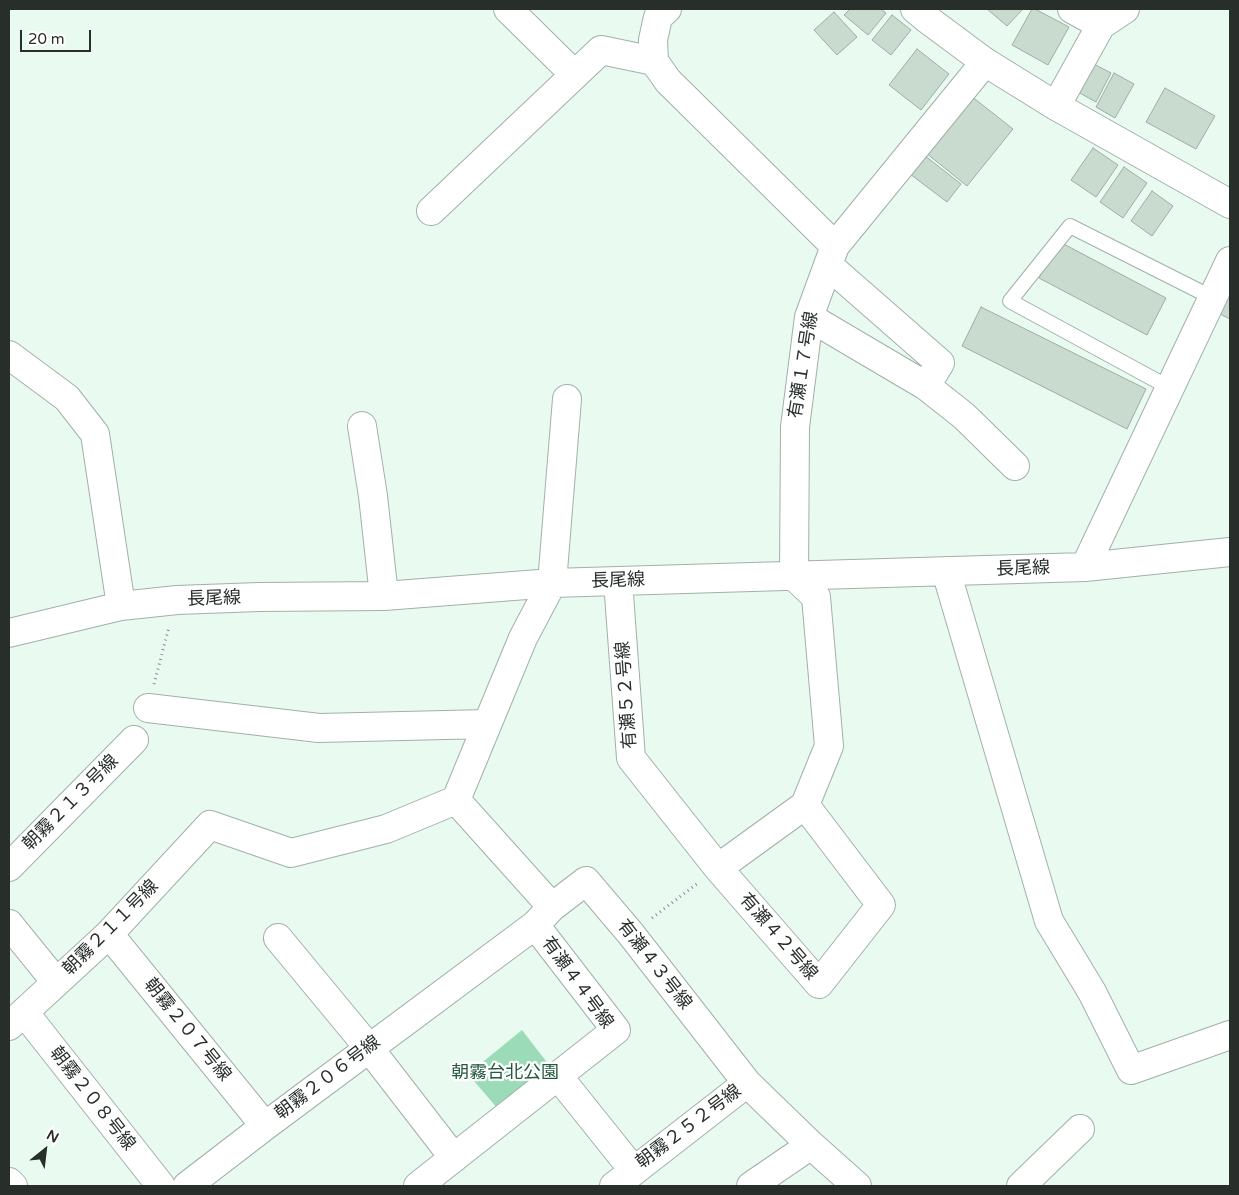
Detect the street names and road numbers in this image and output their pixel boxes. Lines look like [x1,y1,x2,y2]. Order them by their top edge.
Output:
street label: 有瀬１７号線 [785,310,823,420]
street label: 長尾線 [996,557,1050,581]
street label: 長尾線 [591,569,645,593]
street label: 長尾線 [187,587,241,611]
street label: 有瀬５２号線 [612,640,642,750]
street label: 朝霧２１３号線 [19,751,123,855]
street label: 朝霧２１１号線 [59,876,163,980]
street label: 有瀬４２号線 [734,889,822,985]
street label: 有瀬４３号線 [612,916,696,1014]
street label: 有瀬４４号線 [537,933,617,1033]
street label: 朝霧２０７号線 [139,974,235,1086]
street label: 朝霧２０６号線 [271,1031,385,1125]
street label: 朝霧２０８号線 [45,1043,139,1155]
street label: 朝霧２５２号線 [632,1080,746,1174]

